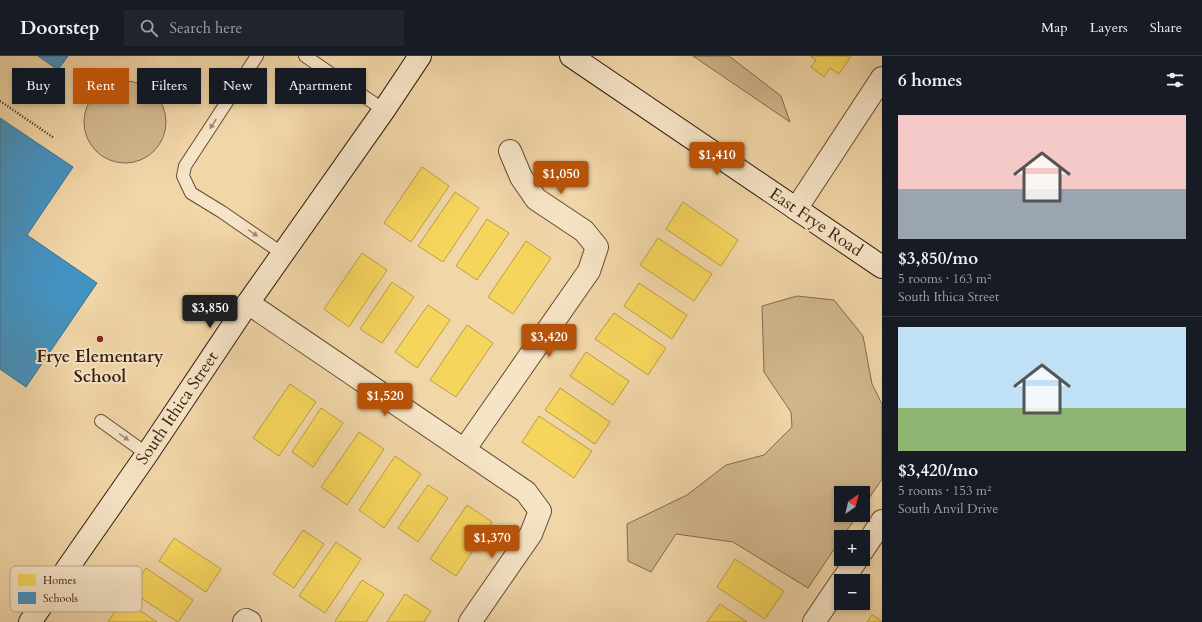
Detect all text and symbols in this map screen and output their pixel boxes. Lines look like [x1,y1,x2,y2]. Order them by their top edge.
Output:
search box [124,10,404,46]
text: Doorstep [20,15,100,41]
icon: search [138,17,160,39]
text: Search here [170,18,242,38]
text: Map [1041,18,1068,37]
text: Layers [1090,18,1128,37]
text: Share [1150,18,1182,37]
chip: Buy [12,68,65,104]
chip: Rent [73,68,129,104]
chip: Filters [137,68,201,104]
chip: New [209,68,267,104]
chip: Apartment [275,68,366,104]
text: 6 homes [898,69,962,92]
icon: filters [1164,69,1186,91]
one-way arrow [209,118,216,129]
icon: home [1006,141,1078,213]
pin: $1,410 [684,142,750,176]
text: $1,410 [698,146,736,164]
pin: $1,050 [528,161,594,195]
text: $1,050 [542,165,580,183]
street label: East Frye Road [765,182,867,262]
one-way arrow [247,229,258,237]
text: $3,850/mo [898,247,978,270]
text: 5 rooms · 163 m² [898,270,991,288]
text: South Ithica Street [898,288,999,306]
pin: $3,850 [177,295,243,329]
text: $3,850 [191,299,229,317]
pin: $3,420 [516,324,582,358]
text: $3,420 [530,328,568,346]
marker: Frye Elementary School [95,334,105,344]
place label: Frye Elementary School [37,345,164,388]
street label: South Ithica Street [131,346,224,469]
icon: home [1006,353,1078,425]
pin: $1,520 [352,383,418,417]
text: $1,520 [366,387,404,405]
one-way arrow [118,433,129,441]
text: $3,420/mo [898,459,978,482]
text: 5 rooms · 153 m² [898,482,991,500]
north arrow [834,486,870,522]
map controls [834,486,870,610]
text: South Anvil Drive [898,500,999,518]
pin: $1,370 [459,525,525,559]
text: $1,370 [473,529,511,547]
button: + [834,530,870,566]
legend [10,566,142,612]
text: Homes [43,573,76,588]
button: − [834,574,870,610]
text: Schools [43,591,78,606]

